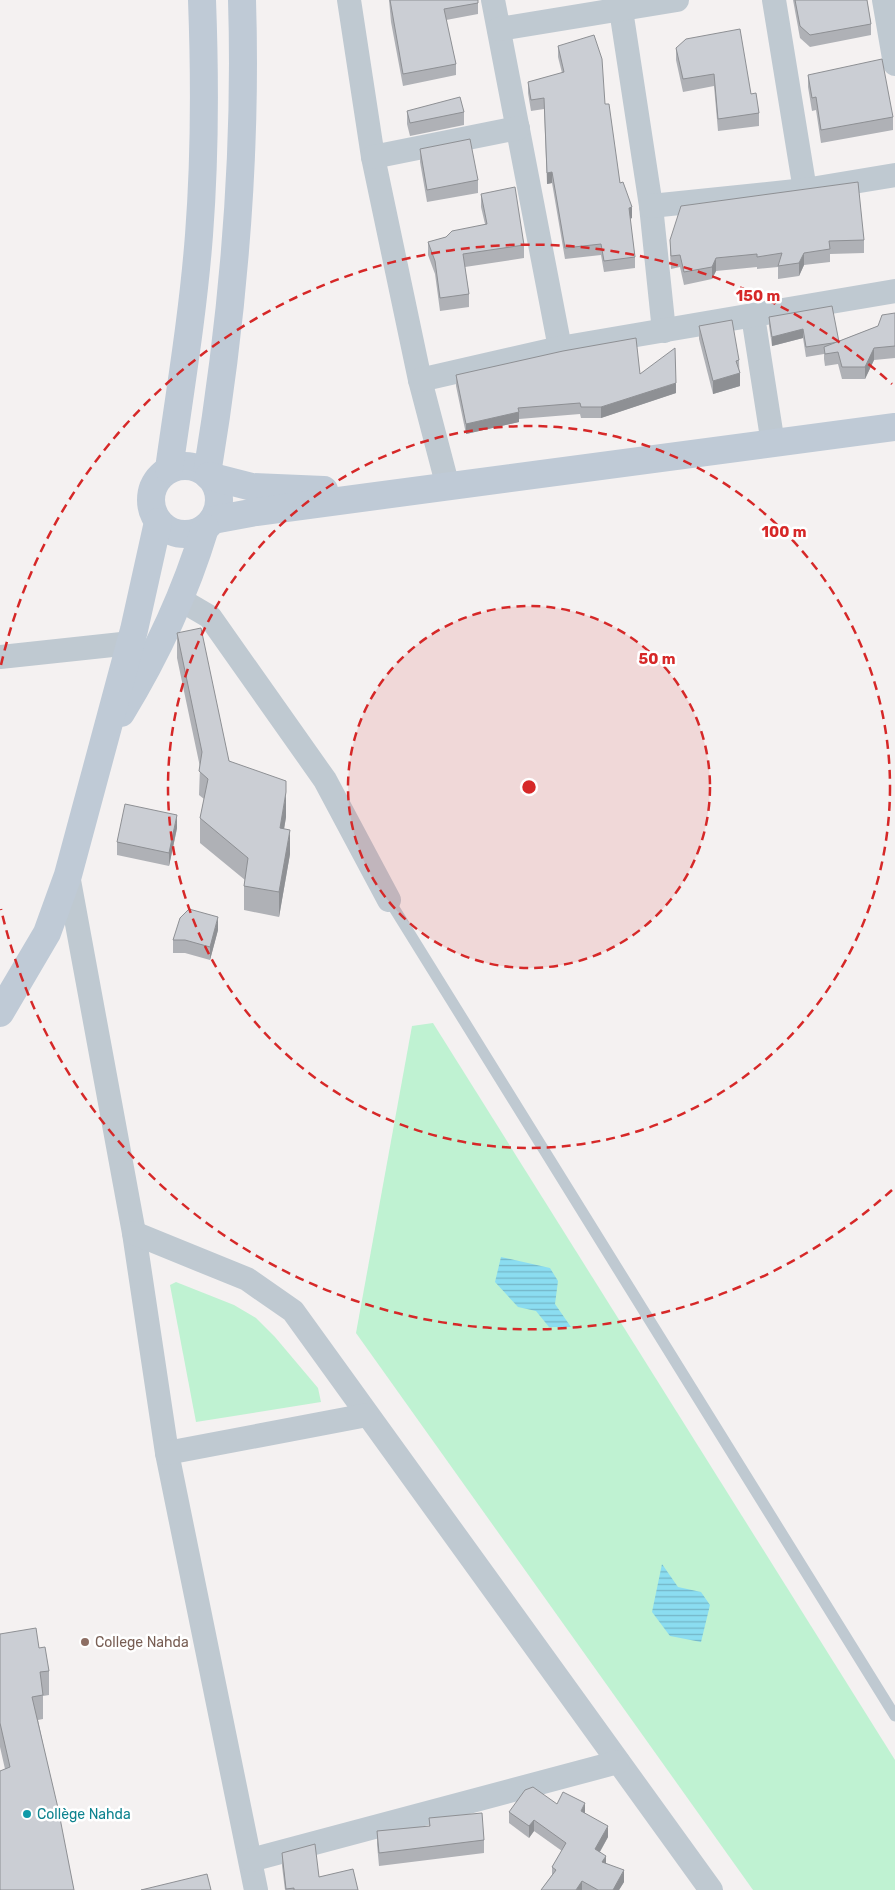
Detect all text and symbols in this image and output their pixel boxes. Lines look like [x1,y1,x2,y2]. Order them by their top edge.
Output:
text: 150 m [736,287,780,305]
text: 100 m [762,523,806,541]
text: 50 m [639,650,675,668]
centre of rings [520,778,538,796]
place label: College Nahda [95,1634,189,1651]
marker: College Nahda [79,1636,91,1648]
place label: Collège Nahda [37,1806,131,1823]
marker: Collège Nahda [21,1808,33,1820]

